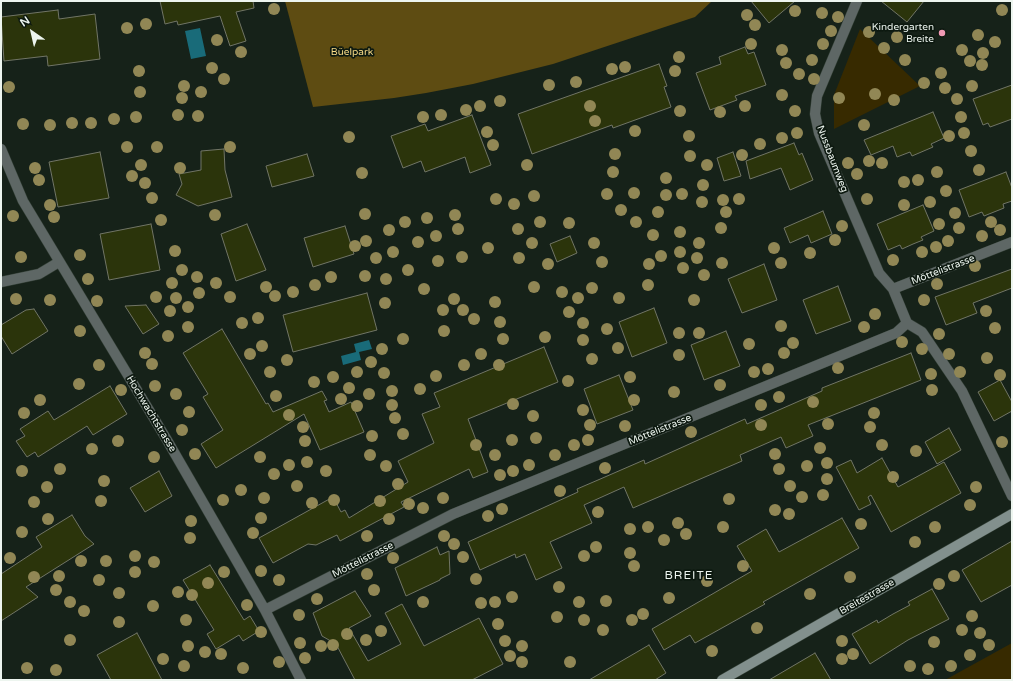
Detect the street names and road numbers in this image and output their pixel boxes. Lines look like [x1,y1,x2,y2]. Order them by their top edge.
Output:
street label: Nussbaumweg [814,124,850,194]
street label: Möttelistrasse [910,252,976,288]
street label: Hochwachtstrasse [124,374,178,454]
street label: Möttelistrasse [627,412,693,448]
street label: Möttelistrasse [330,539,396,581]
street label: Breitestrasse [837,576,897,618]

